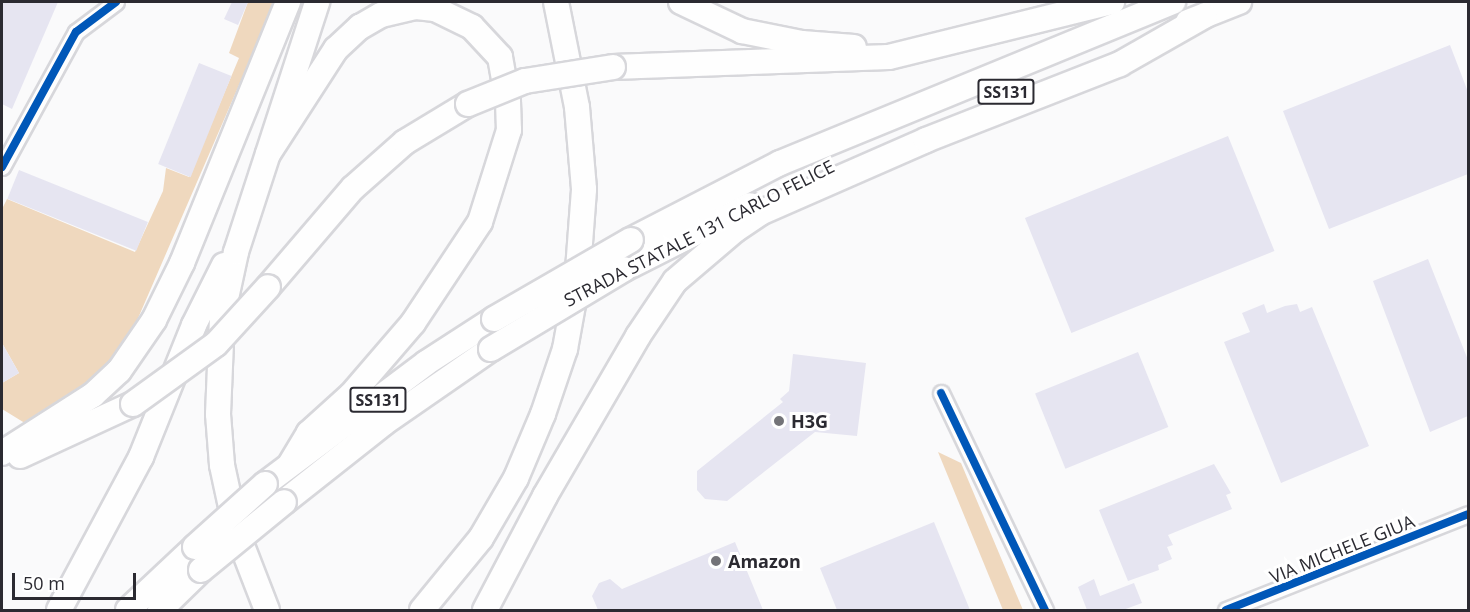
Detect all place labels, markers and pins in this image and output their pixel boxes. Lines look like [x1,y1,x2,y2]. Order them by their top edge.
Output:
place label: H3G [791,410,828,432]
marker: H3G [772,414,786,428]
place label: Amazon [728,550,801,572]
marker: Amazon [709,554,723,568]

